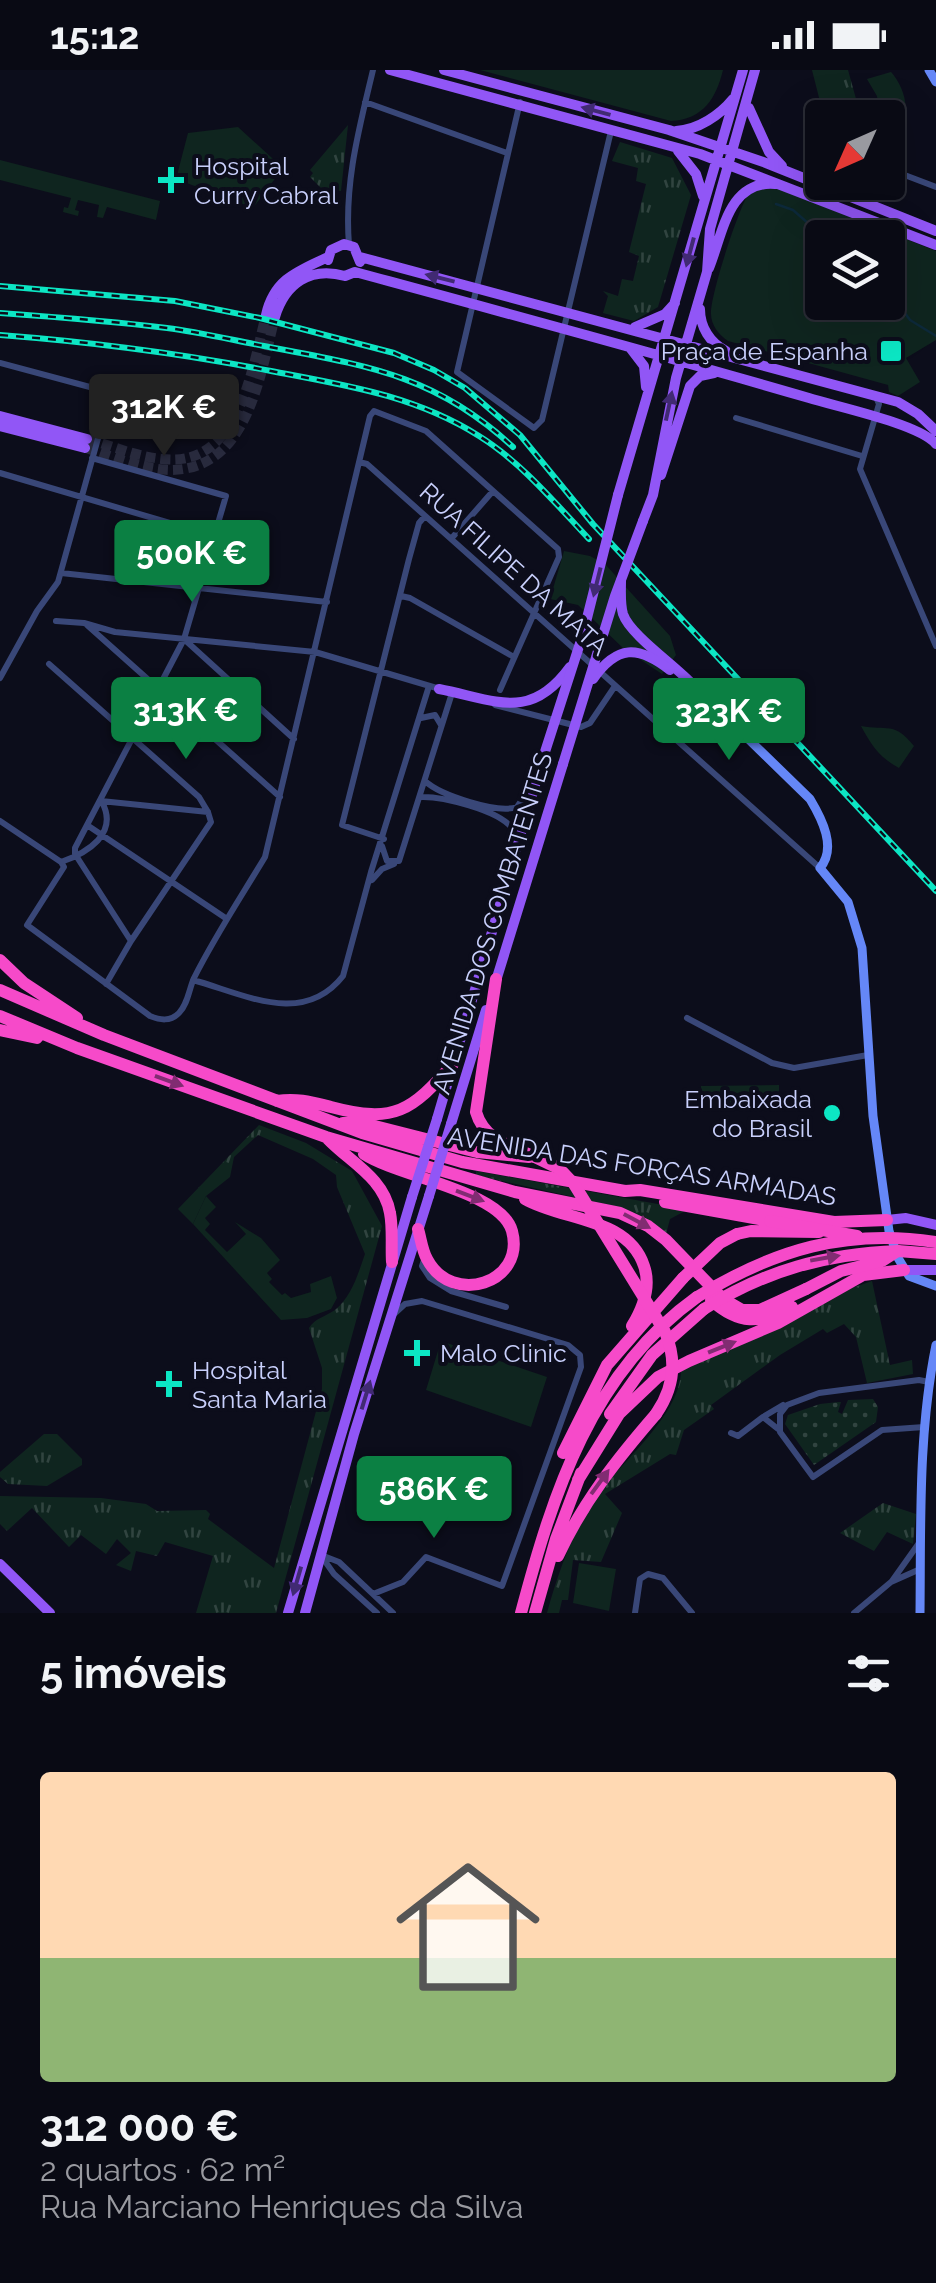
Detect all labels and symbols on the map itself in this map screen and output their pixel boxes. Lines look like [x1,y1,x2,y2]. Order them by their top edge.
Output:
north arrow [805,100,905,200]
one-way arrow [580,102,611,118]
place label: Hospital Curry Cabral [194,151,338,210]
marker: Hospital Curry Cabral [158,167,184,193]
one-way arrow [682,237,698,268]
one-way arrow [424,269,455,285]
place label: Praça de Espanha [661,336,868,366]
marker: Praça de Espanha [878,338,904,364]
pin: 312K € [83,374,245,459]
one-way arrow [662,391,678,422]
street label: RUA FILIPE DA MATA [414,477,614,662]
pin: 500K € [111,520,273,605]
one-way arrow [589,566,604,597]
pin: 313K € [105,677,267,762]
pin: 323K € [648,678,810,763]
street label: AVENIDA DOS COMBATENTES [426,749,558,1097]
one-way arrow [154,1074,184,1089]
place label: Embaixada do Brasil [684,1084,812,1143]
marker: Embaixada do Brasil [821,1102,843,1124]
street label: AVENIDA DAS FORÇAS ARMADAS [445,1120,839,1212]
one-way arrow [456,1189,486,1204]
one-way arrow [622,1213,651,1230]
one-way arrow [810,1250,841,1265]
place label: Malo Clinic [440,1338,567,1368]
one-way arrow [707,1338,737,1354]
marker: Malo Clinic [404,1340,430,1366]
place label: Hospital Santa Maria [192,1355,327,1414]
marker: Hospital Santa Maria [156,1371,182,1397]
one-way arrow [359,1380,374,1410]
pin: 586K € [353,1456,515,1541]
one-way arrow [589,1469,609,1496]
one-way arrow [288,1566,304,1597]

